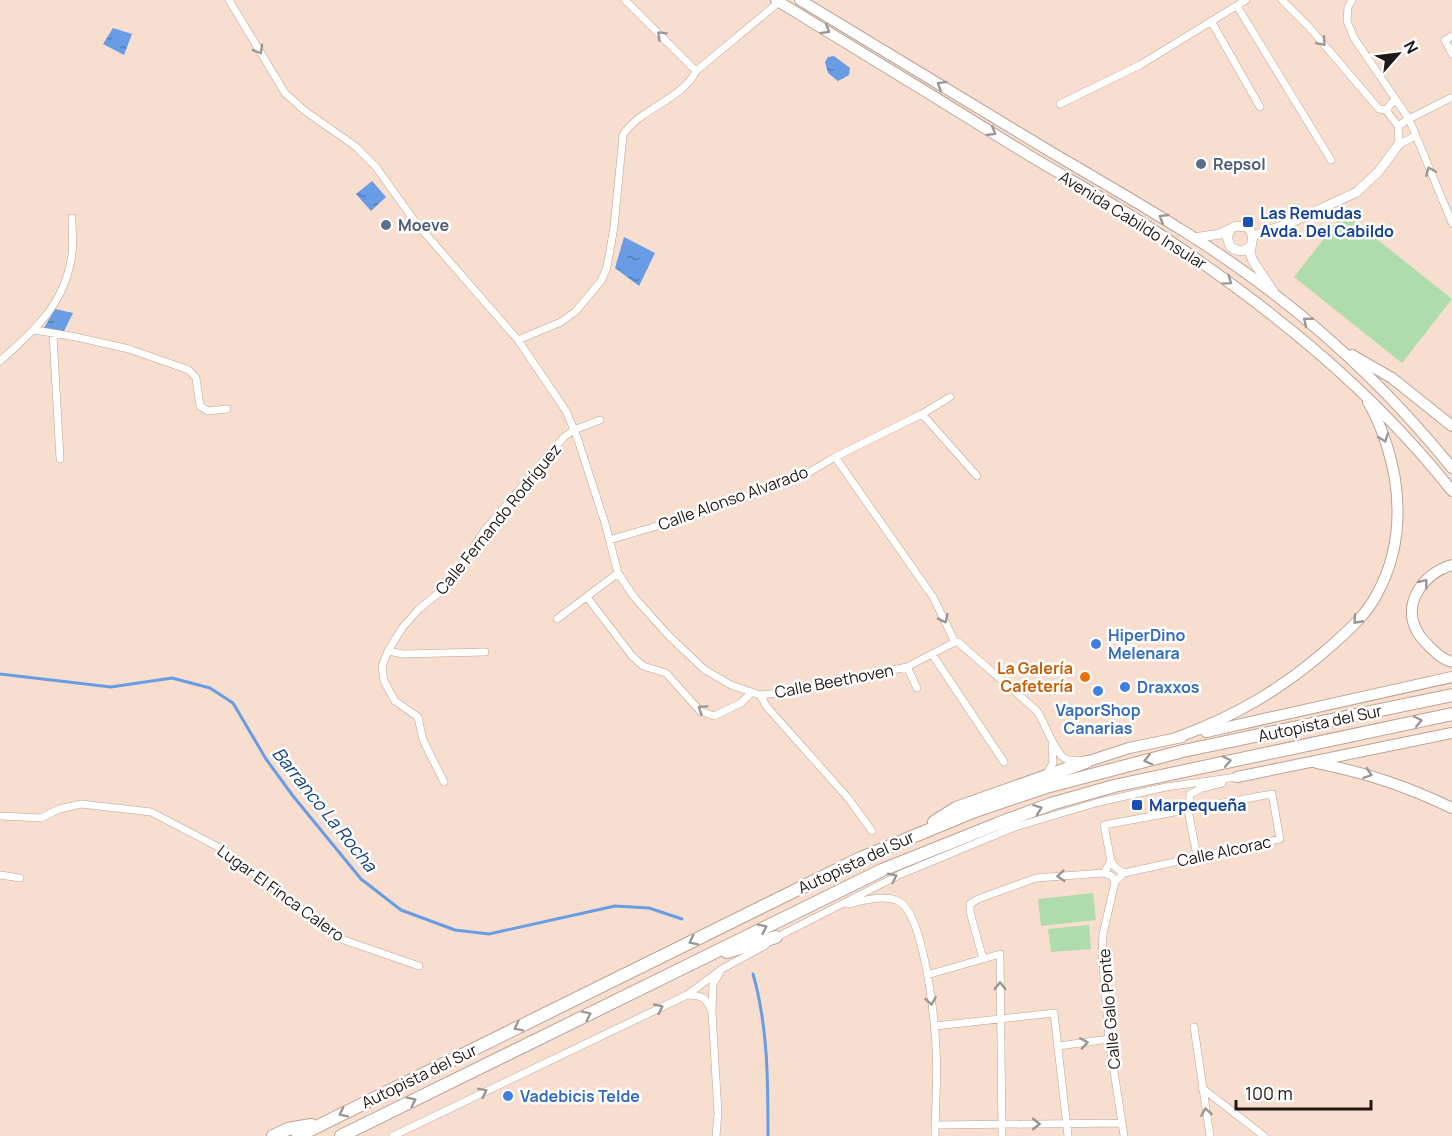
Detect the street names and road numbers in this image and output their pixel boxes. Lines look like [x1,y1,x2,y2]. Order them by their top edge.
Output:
street label: Avenida Cabildo Insular [1055,166,1211,275]
street label: Calle Fernando Rodríguez [430,439,566,599]
street label: Calle Alonso Alvarado [655,461,811,535]
street label: Calle Beethoven [773,659,895,703]
street label: Autopista del Sur [1256,699,1384,747]
street label: Autopista del Sur [794,825,918,899]
street label: Calle Alcorac [1175,830,1273,872]
street label: Lugar El Finca Calero [213,840,349,946]
street label: Calle Galo Ponte [1093,948,1125,1070]
street label: Autopista del Sur [357,1038,481,1114]

